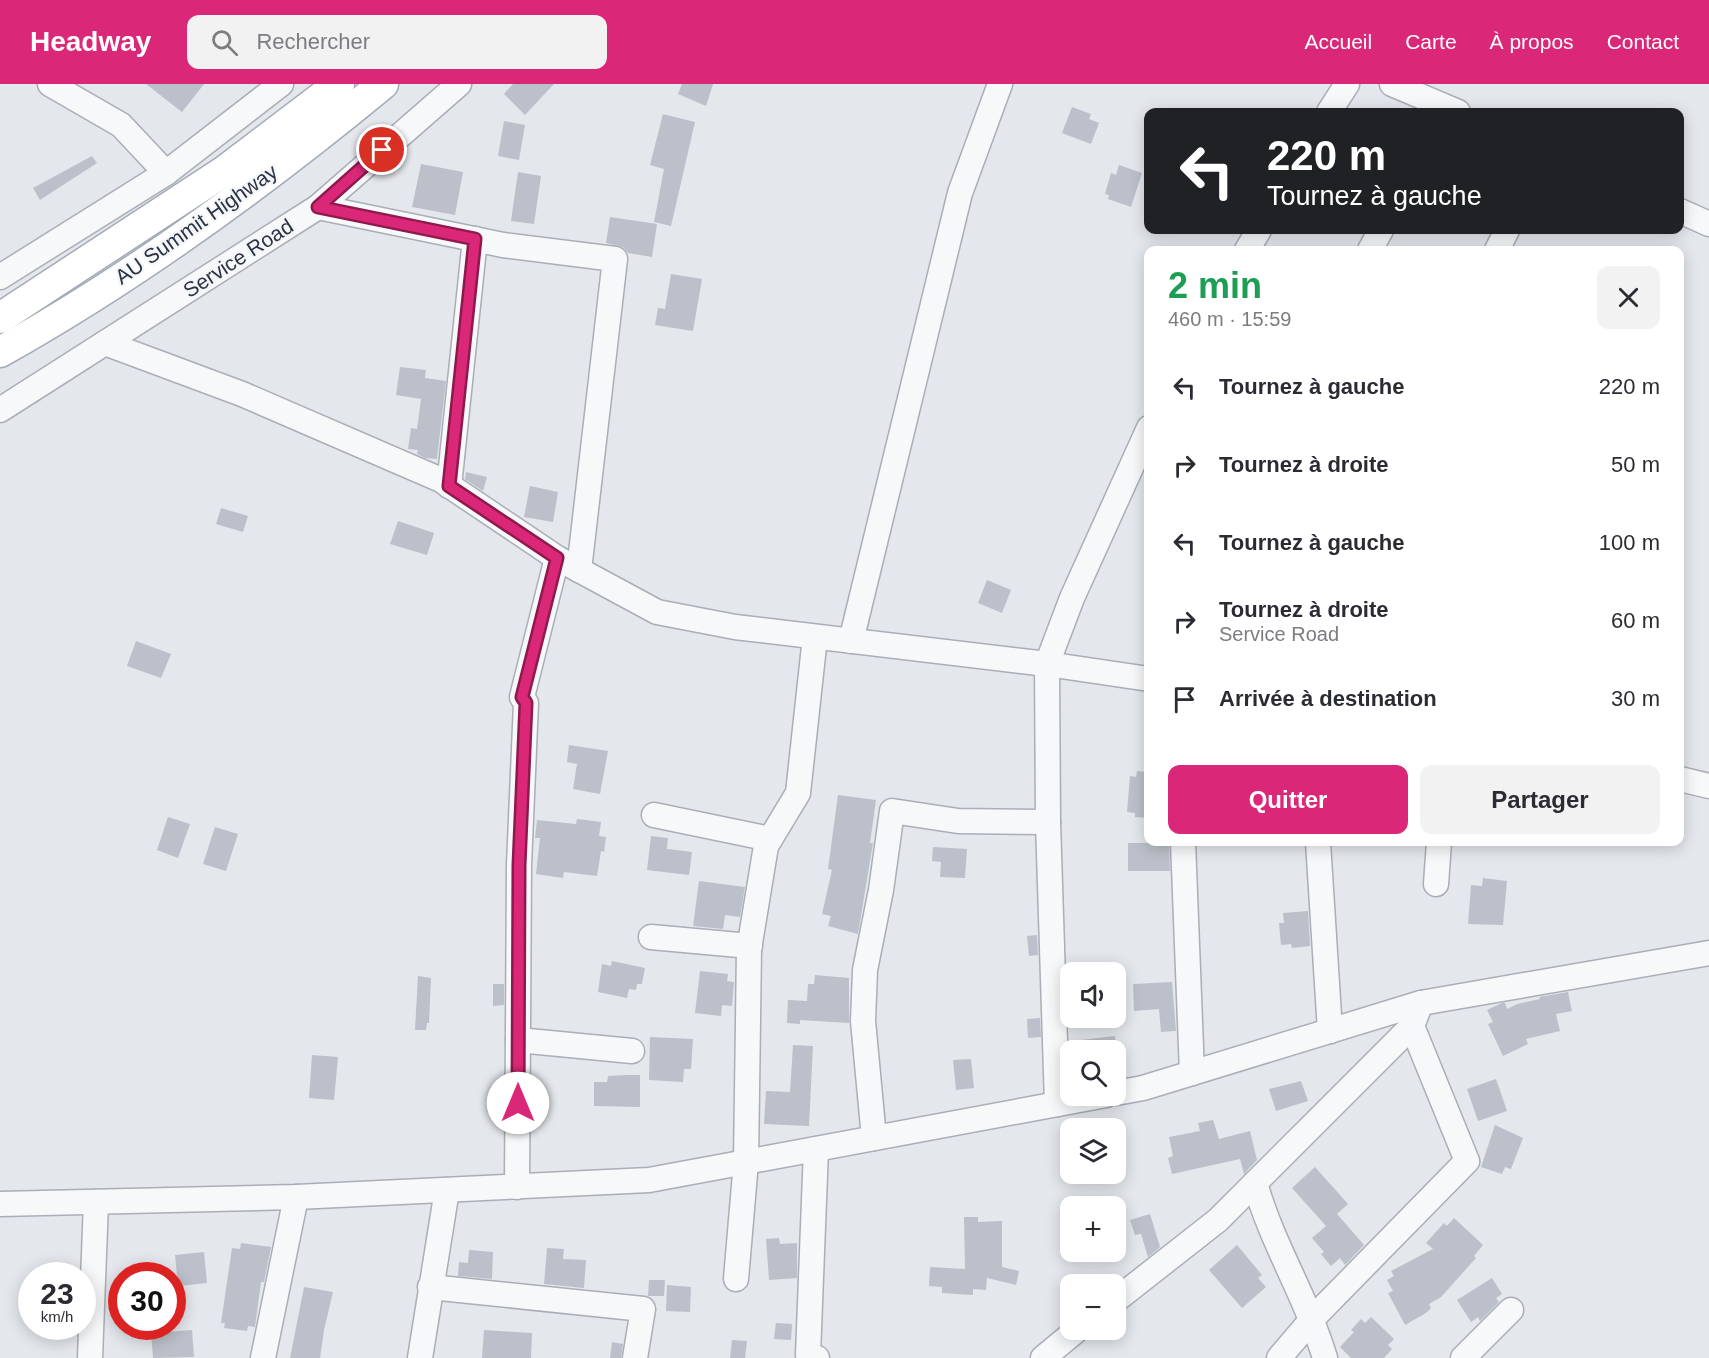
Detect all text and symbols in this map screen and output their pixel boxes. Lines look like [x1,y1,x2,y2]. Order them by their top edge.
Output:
search box [187,15,607,69]
text: Headway [30,26,151,57]
icon: search [208,26,241,59]
text: Rechercher [256,29,370,54]
text: Accueil [1305,30,1372,53]
text: Carte [1405,30,1457,53]
text: À propos [1490,30,1574,53]
text: Contact [1607,30,1679,53]
pin [356,124,407,175]
icon: left [1168,132,1246,210]
text: 220 m [1267,132,1386,179]
icon: arrive [365,133,398,166]
street label: AU Summit Highway [111,159,282,289]
text: Tournez à gauche [1267,181,1482,211]
street label: Service Road [179,214,297,302]
text: 2 min [1168,265,1262,306]
button: close [1597,266,1660,329]
text: 460 m · 15:59 [1168,308,1291,330]
icon: left [1168,371,1201,404]
text: Tournez à gauche [1219,374,1404,399]
text: 220 m [1599,374,1660,399]
icon: right [1168,449,1201,482]
text: Tournez à droite [1219,452,1389,477]
text: 50 m [1611,452,1660,477]
icon: left [1168,527,1201,560]
text: Tournez à gauche [1219,530,1404,555]
text: 100 m [1599,530,1660,555]
text: Tournez à droite [1219,597,1389,622]
icon: right [1168,605,1201,638]
text: 60 m [1611,608,1660,633]
text: Service Road [1219,623,1339,645]
icon: arrive [1168,683,1201,716]
text: Arrivée à destination [1219,686,1437,711]
text: 30 m [1611,686,1660,711]
button: Quitter [1168,765,1408,834]
button: Partager [1420,765,1660,834]
map controls [1060,962,1126,1340]
button: sound [1060,962,1126,1028]
button: search [1060,1040,1126,1106]
position arrow [486,1071,550,1135]
button: layers [1060,1118,1126,1184]
button: + [1060,1196,1126,1262]
speed limit sign: 30 [108,1262,186,1340]
button: − [1060,1274,1126,1340]
text: 23 [40,1277,74,1310]
text: km/h [41,1308,73,1325]

